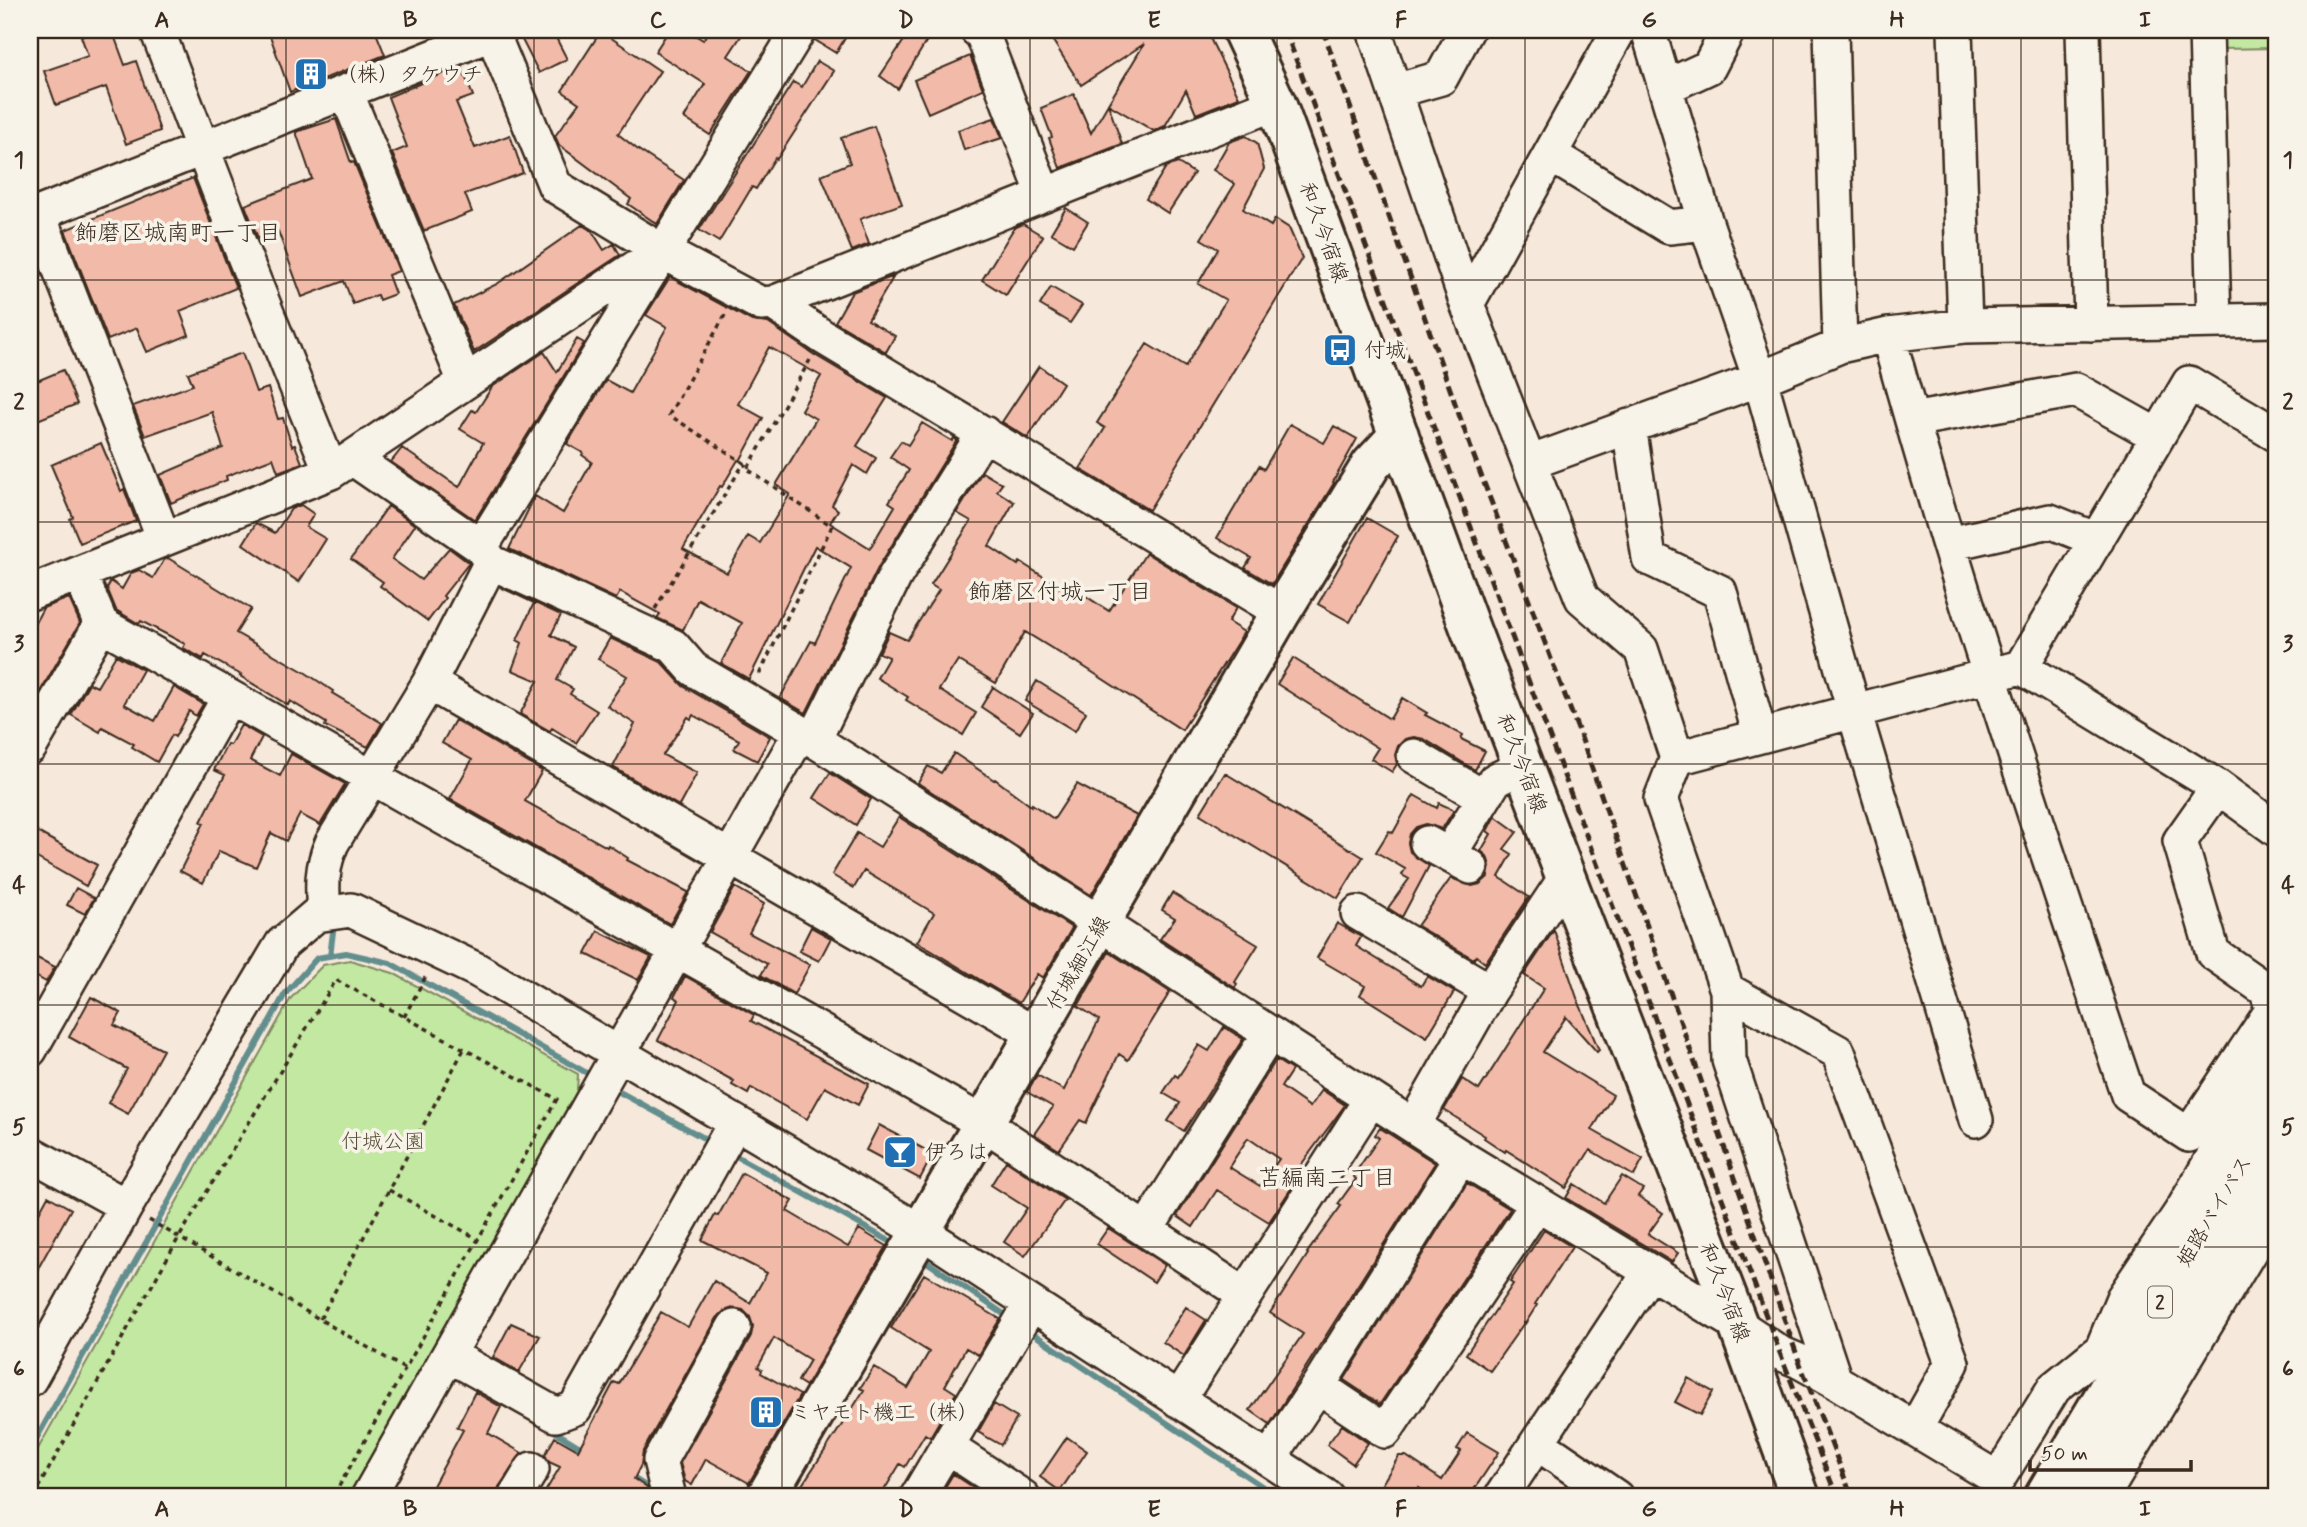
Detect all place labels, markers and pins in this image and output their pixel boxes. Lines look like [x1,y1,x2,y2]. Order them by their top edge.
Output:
building icon: （株）タケウチ [292,55,330,93]
place label: （株）タケウチ [336,61,483,89]
bus stop icon: 付城 [1321,331,1359,369]
place label: 付城 [1364,337,1406,365]
bar icon: 伊ろは [881,1133,919,1171]
place label: 伊ろは [925,1139,988,1167]
building icon: ミヤモト機工（株） [747,1393,785,1431]
place label: ミヤモト機工（株） [790,1399,979,1427]

